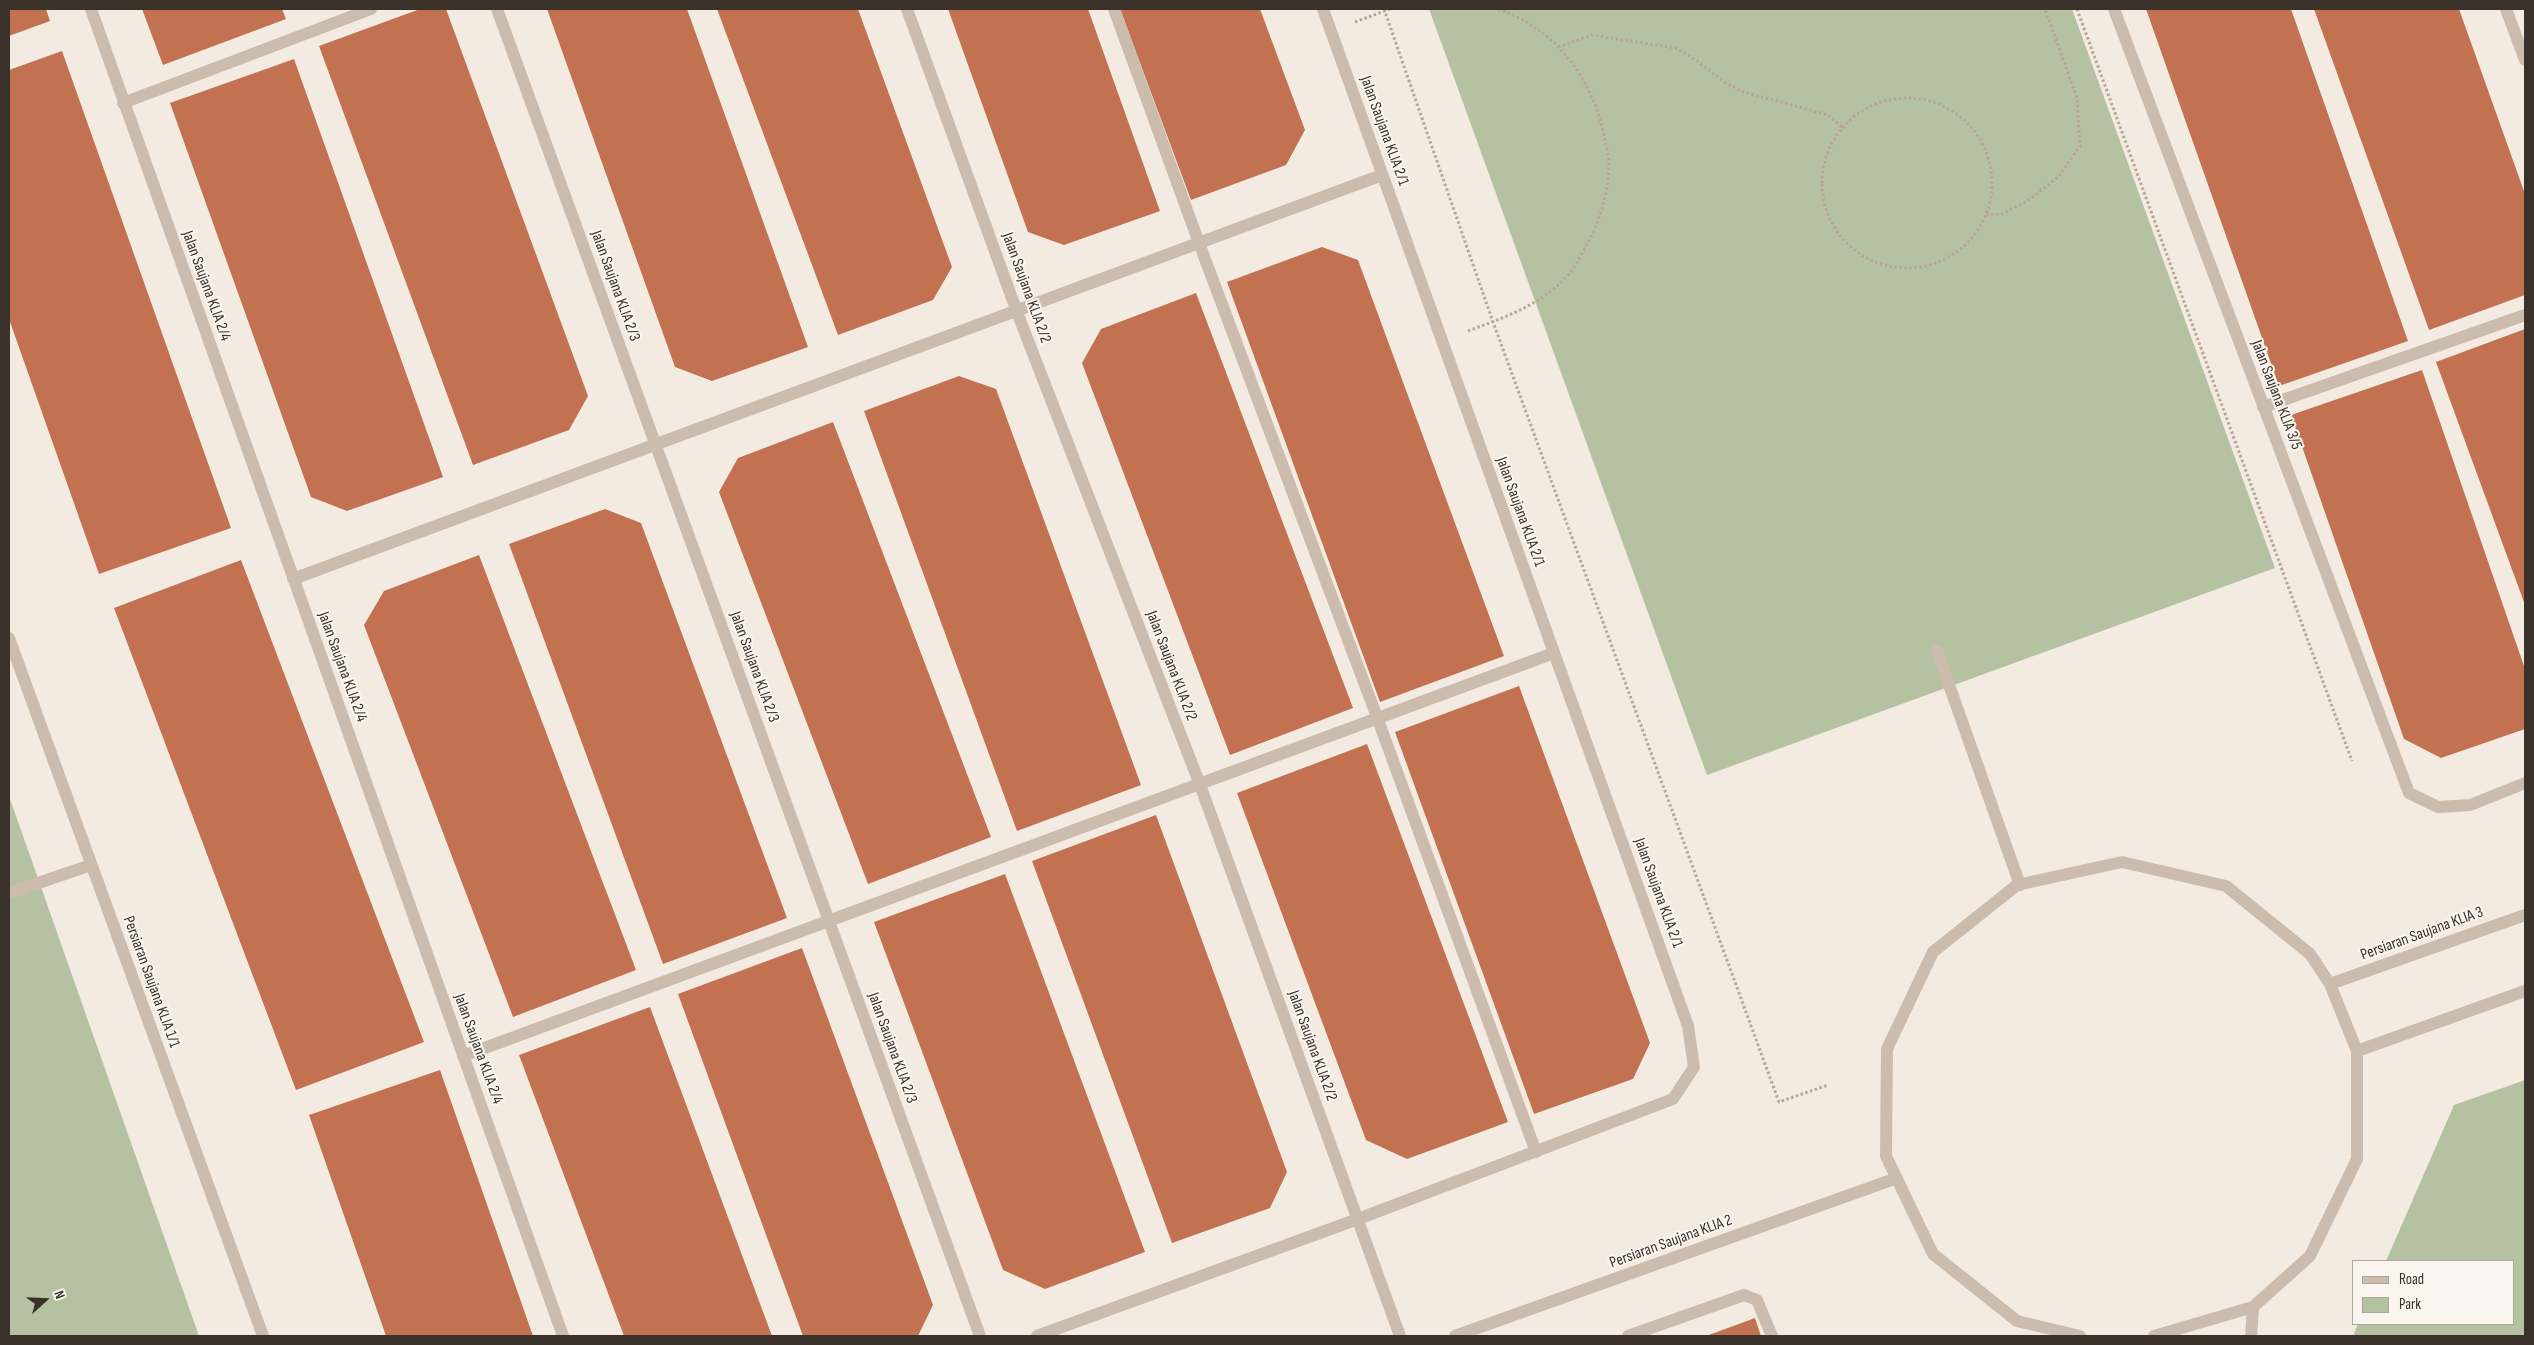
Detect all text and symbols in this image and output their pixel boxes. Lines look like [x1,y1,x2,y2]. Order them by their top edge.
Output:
street label: Jalan Saujana KLIA 2/1 [1355,74,1413,188]
street label: Jalan Saujana KLIA 2/4 [177,228,235,344]
street label: Jalan Saujana KLIA 2/3 [586,228,644,344]
street label: Jalan Saujana KLIA 2/2 [997,230,1055,346]
street label: Jalan Saujana KLIA 3/5 [2246,338,2306,452]
street label: Jalan Saujana KLIA 2/1 [1491,455,1549,569]
street label: Jalan Saujana KLIA 2/2 [1141,608,1201,724]
street label: Jalan Saujana KLIA 2/4 [313,609,371,725]
street label: Jalan Saujana KLIA 2/3 [725,609,783,725]
street label: Jalan Saujana KLIA 2/1 [1629,836,1687,950]
street label: Persiaran Saujana KLIA 3 [2358,903,2486,965]
street label: Persiaran Saujana KLIA 1/1 [118,914,184,1050]
street label: Jalan Saujana KLIA 2/2 [1283,988,1341,1104]
street label: Jalan Saujana KLIA 2/3 [863,990,921,1106]
street label: Jalan Saujana KLIA 2/4 [449,991,507,1107]
street label: Persiaran Saujana KLIA 2 [1607,1211,1735,1273]
legend [2352,1260,2514,1325]
text: Road [2399,1270,2424,1289]
north arrow [20,1275,70,1325]
text: N [50,1288,69,1301]
text: Park [2399,1295,2421,1314]

